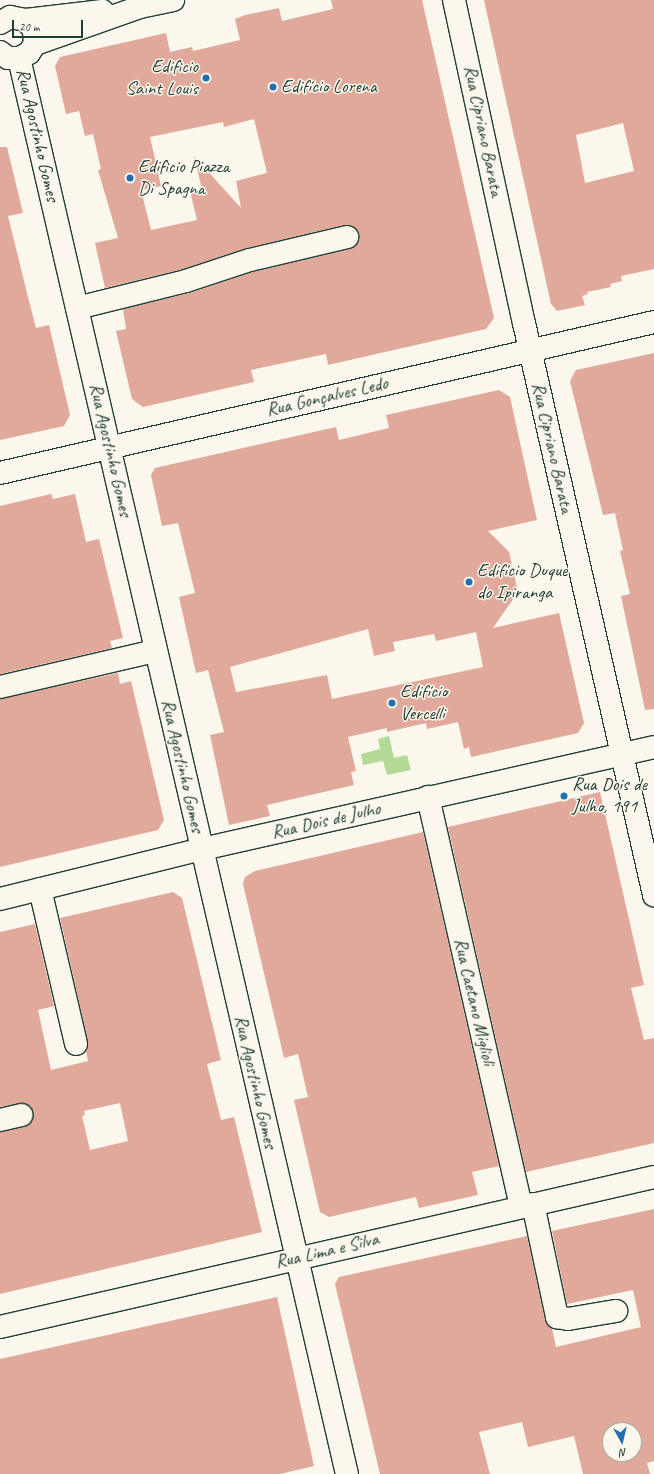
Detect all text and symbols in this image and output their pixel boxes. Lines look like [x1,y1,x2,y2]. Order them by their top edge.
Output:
scale bar [14,12,85,38]
text: 20 m [19,19,39,35]
place label: Edificio Saint Louis [126,56,198,100]
street label: Rua Cipriano Barata [458,63,508,199]
street label: Rua Agostinho Gomes [11,66,63,204]
marker: Edificio Saint Louis [201,73,211,83]
place label: Edifício Lorena [281,76,377,98]
marker: Edifício Lorena [268,82,278,92]
place label: Edificio Piazza Di Spagna [138,156,229,200]
marker: Edificio Piazza Di Spagna [125,173,135,183]
street label: Rua Gonçalves Ledo [264,372,390,422]
street label: Rua Cipriano Barata [526,380,578,516]
street label: Rua Agostinho Gomes [84,381,136,519]
place label: Edifício Duque do Ipiranga [477,560,567,604]
marker: Edifício Duque do Ipiranga [464,577,474,587]
place label: Edifício Vercelli [400,681,447,725]
street label: Rua Agostinho Gomes [156,697,208,835]
marker: Edifício Vercelli [387,698,397,708]
place label: Rua Dois de Julho, 191 [572,774,647,818]
marker: Rua Dois de Julho, 191 [559,791,569,801]
street label: Rua Dois de Julho [269,797,383,845]
street label: Rua Caetano Miglioli [448,936,500,1068]
street label: Rua Agostinho Gomes [229,1013,281,1151]
street label: Rua Lima e Silva [273,1228,381,1274]
north arrow [602,1422,642,1462]
text: N [619,1445,628,1460]

